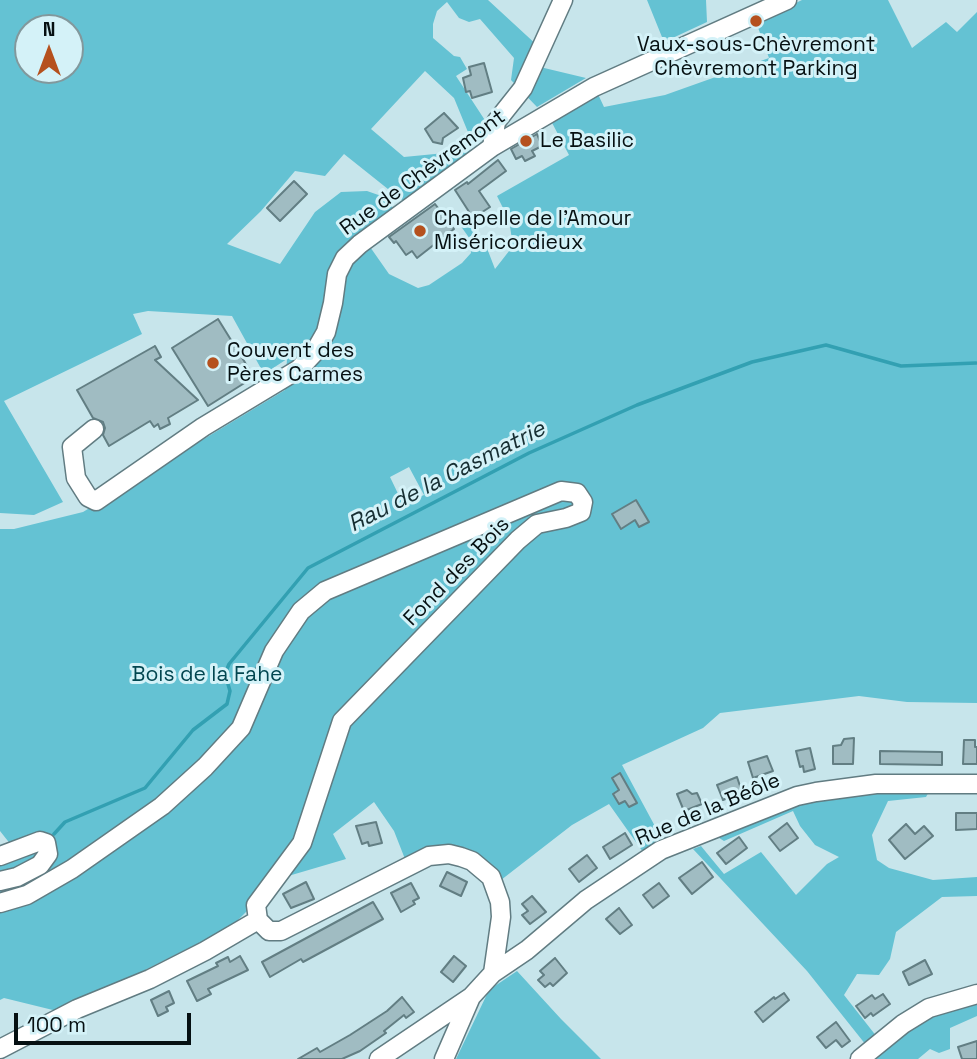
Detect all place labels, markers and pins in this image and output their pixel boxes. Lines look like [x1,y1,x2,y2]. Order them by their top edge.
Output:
marker: Vaux-sous-Chèvremont Chèvremont Parking [748,13,764,29]
place label: Vaux-sous-Chèvremont Chèvremont Parking [637,32,875,82]
place label: Le Basilic [540,128,634,154]
marker: Le Basilic [518,133,534,149]
place label: Chapelle de l'Amour Miséricordieux [434,206,631,256]
marker: Chapelle de l'Amour Miséricordieux [412,223,428,239]
place label: Couvent des Pères Carmes [227,338,363,388]
marker: Couvent des Pères Carmes [205,355,221,371]

